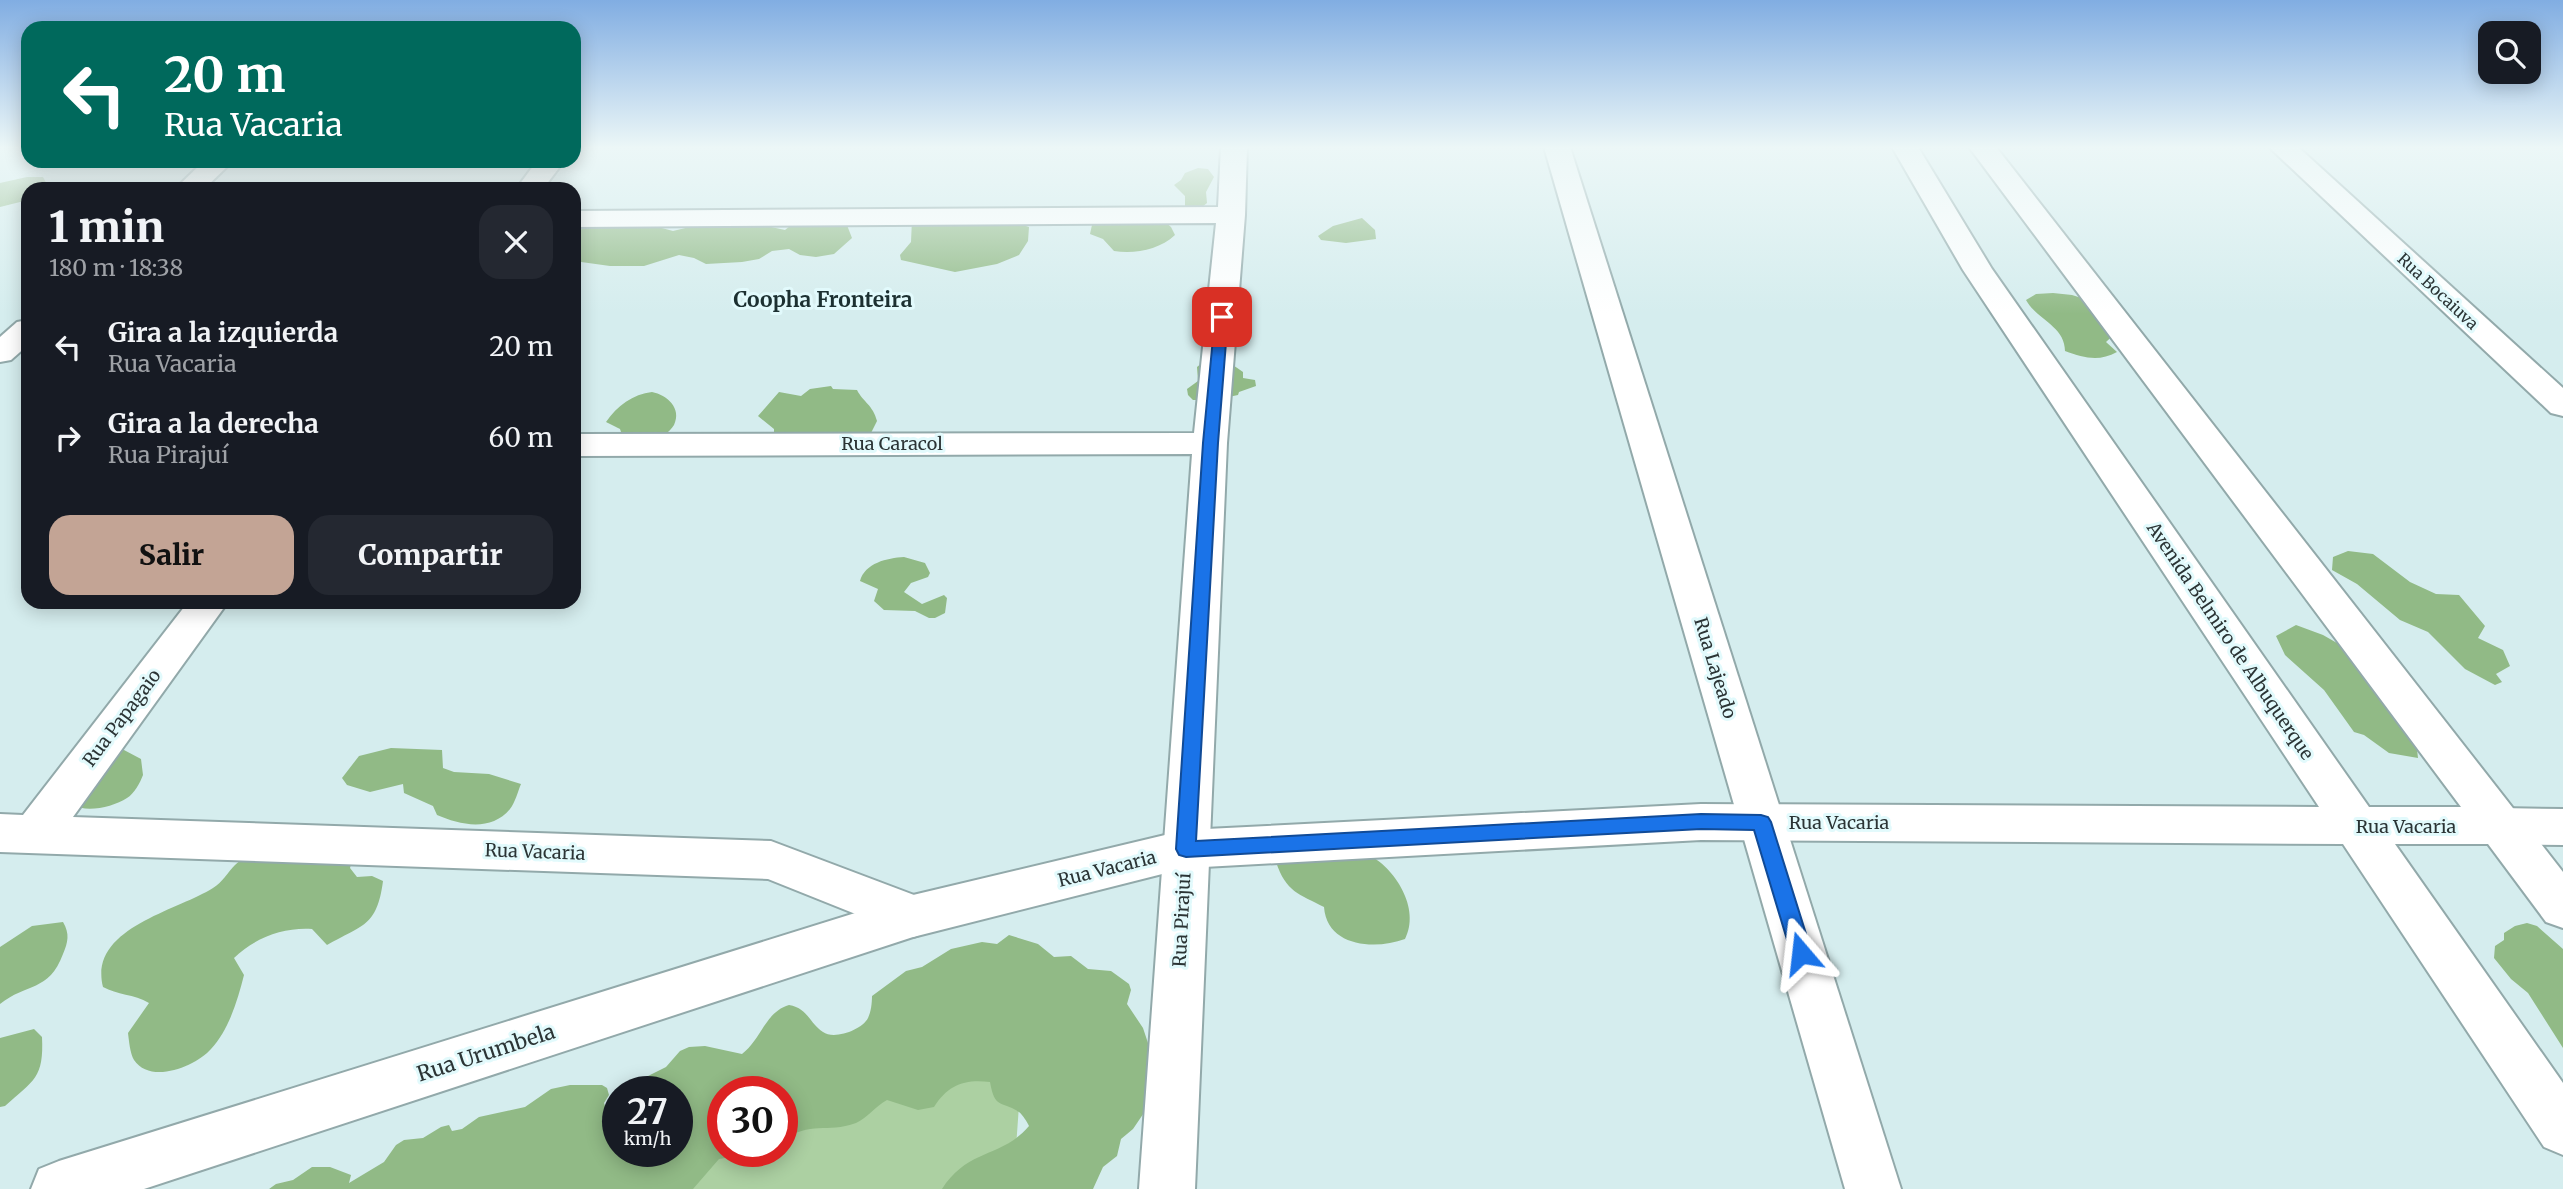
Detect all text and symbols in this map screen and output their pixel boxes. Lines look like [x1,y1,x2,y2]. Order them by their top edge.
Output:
map controls [2478,21,2541,84]
button: search [2478,21,2541,84]
text: 20 m [164,44,285,105]
icon: left [49,49,140,140]
text: Rua Vacaria [164,105,343,145]
text: 1 min [49,201,164,253]
button: close [479,205,553,279]
street label: Rua Bocaiuva [2393,248,2483,334]
text: 180 m · 18:38 [49,253,183,282]
district label: Coopha Fronteira [733,286,913,313]
pin [1192,287,1252,347]
icon: arrive [1203,298,1241,336]
text: Gira a la izquierda [108,316,338,349]
icon: left [49,328,87,366]
text: 20 m [489,330,553,363]
text: Rua Vacaria [108,349,236,378]
text: Gira a la derecha [108,407,319,440]
icon: right [49,419,87,457]
text: 60 m [489,421,553,454]
street label: Rua Caracol [841,432,943,455]
text: Rua Pirajuí [108,440,229,469]
button: Salir [49,515,294,595]
button: Compartir [308,515,553,595]
street label: Avenida Belmiro de Albuquerque [2141,516,2319,764]
street label: Rua Lajeado [1689,614,1742,721]
street label: Rua Papagaio [78,664,166,771]
street label: Rua Vacaria [1789,811,1890,834]
street label: Rua Vacaria [2356,815,2457,838]
street label: Rua Vacaria [484,838,586,865]
street label: Rua Vacaria [1055,845,1159,892]
street label: Rua Pirajuí [1168,871,1196,968]
position arrow [1764,916,1838,990]
street label: Rua Urumbela [413,1017,558,1088]
speed limit sign: 30 [707,1076,798,1167]
text: 27 [627,1090,668,1134]
text: km/h [624,1127,671,1150]

